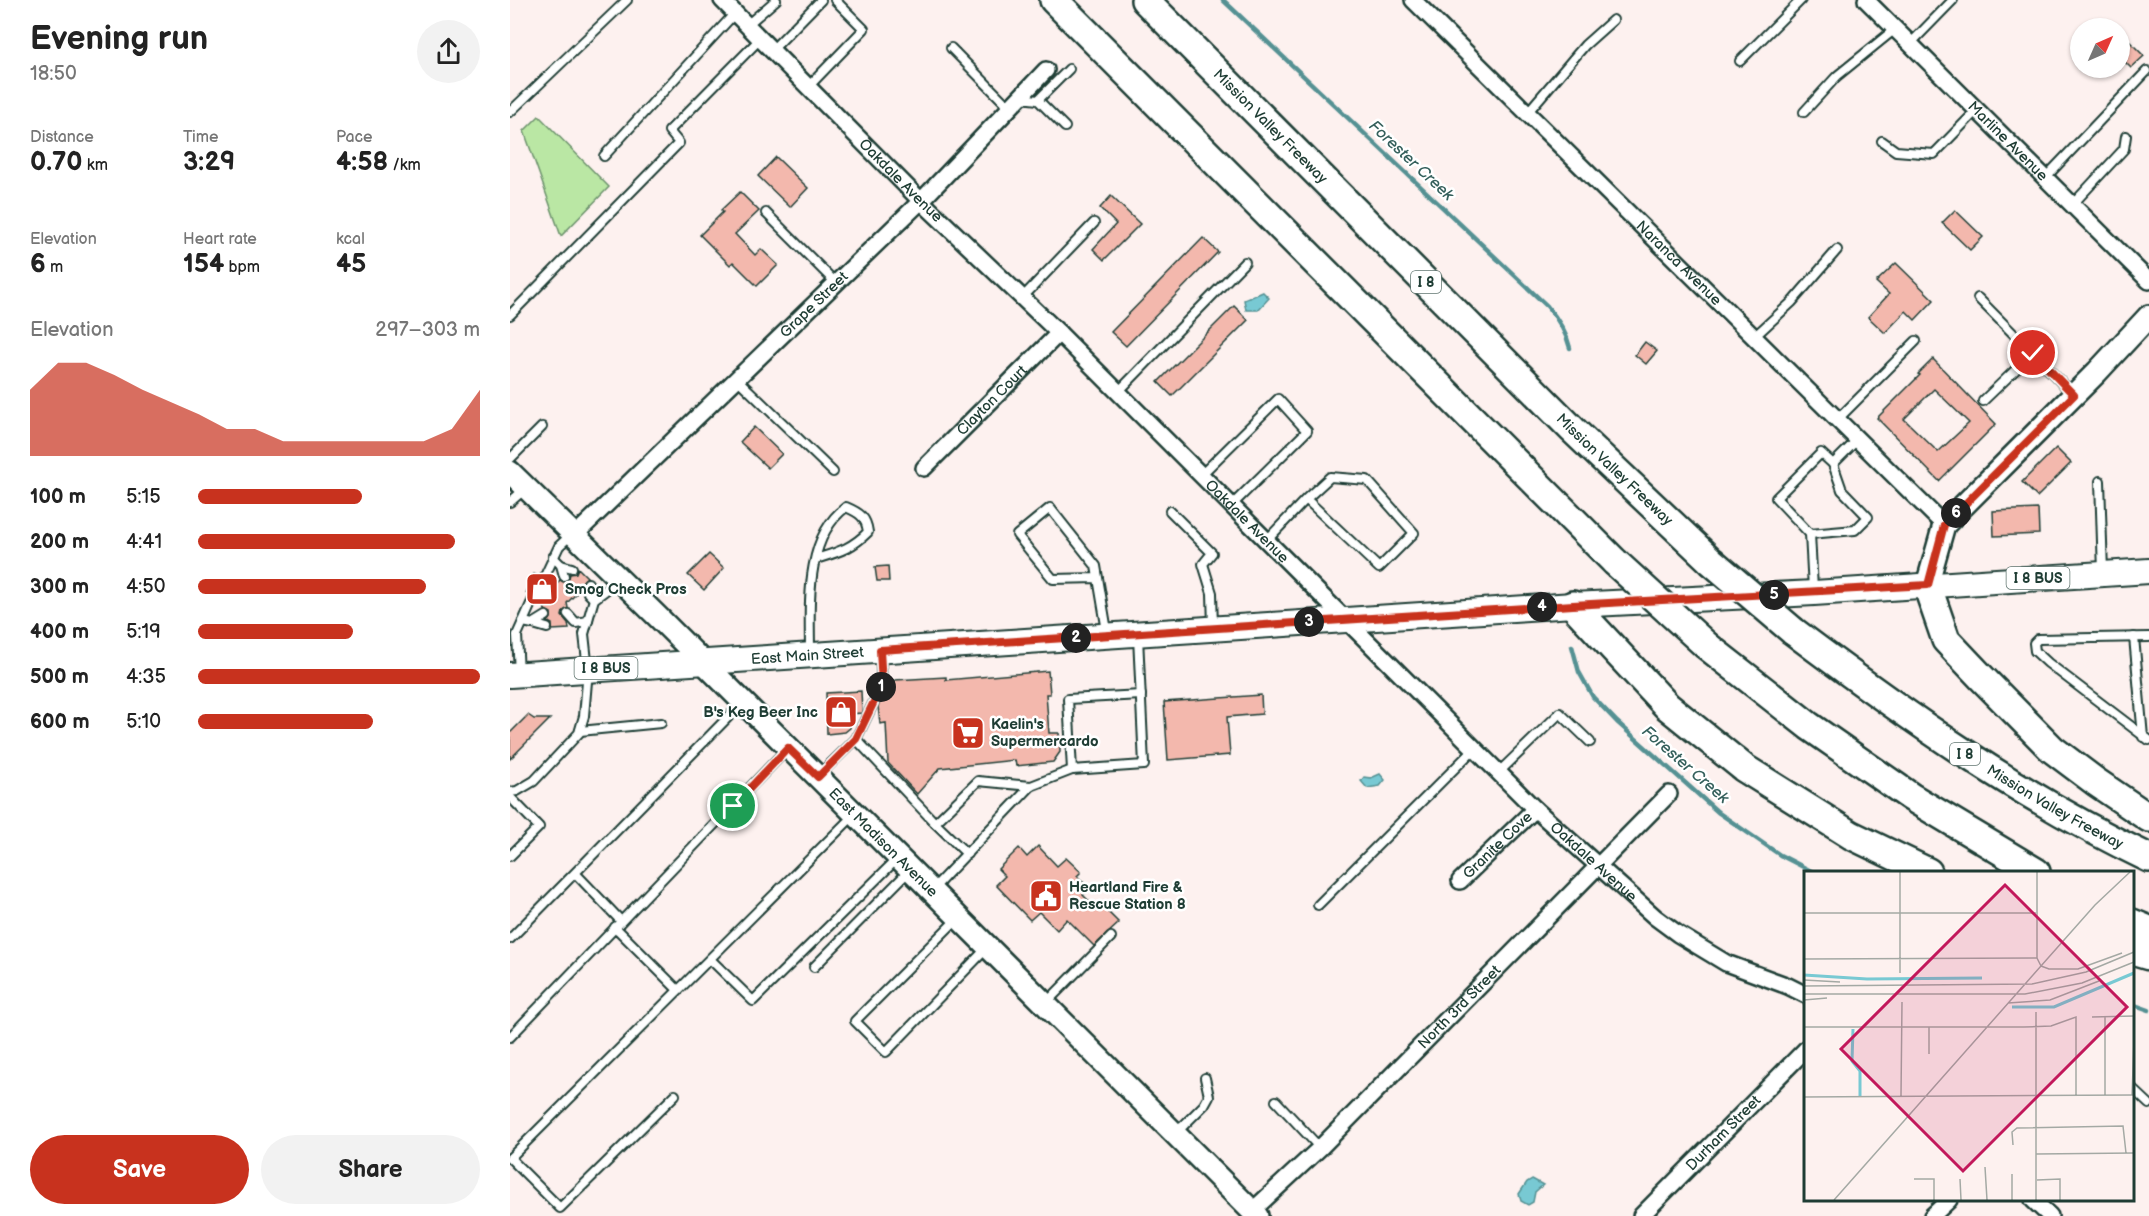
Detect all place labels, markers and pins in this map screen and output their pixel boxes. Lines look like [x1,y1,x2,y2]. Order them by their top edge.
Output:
pin [2007,327,2058,378]
pin: 6 [1941,498,1971,528]
shop icon: Smog Check Pros [524,571,560,607]
place label: Smog Check Pros [565,580,687,599]
pin: 5 [1759,580,1789,610]
pin: 4 [1527,592,1557,622]
pin: 3 [1294,607,1324,637]
pin: 2 [1061,623,1091,653]
pin: 1 [866,672,896,702]
shop icon: B's Keg Beer Inc [823,694,859,730]
place label: B's Keg Beer Inc [703,703,818,722]
supermarket icon: Kaelin's Supermercardo [950,715,986,751]
place label: Kaelin's Supermercardo [991,715,1099,751]
pin [707,780,758,831]
public building icon: Heartland Fire & Rescue Station 8 [1028,878,1064,914]
place label: Heartland Fire & Rescue Station 8 [1069,878,1186,914]

